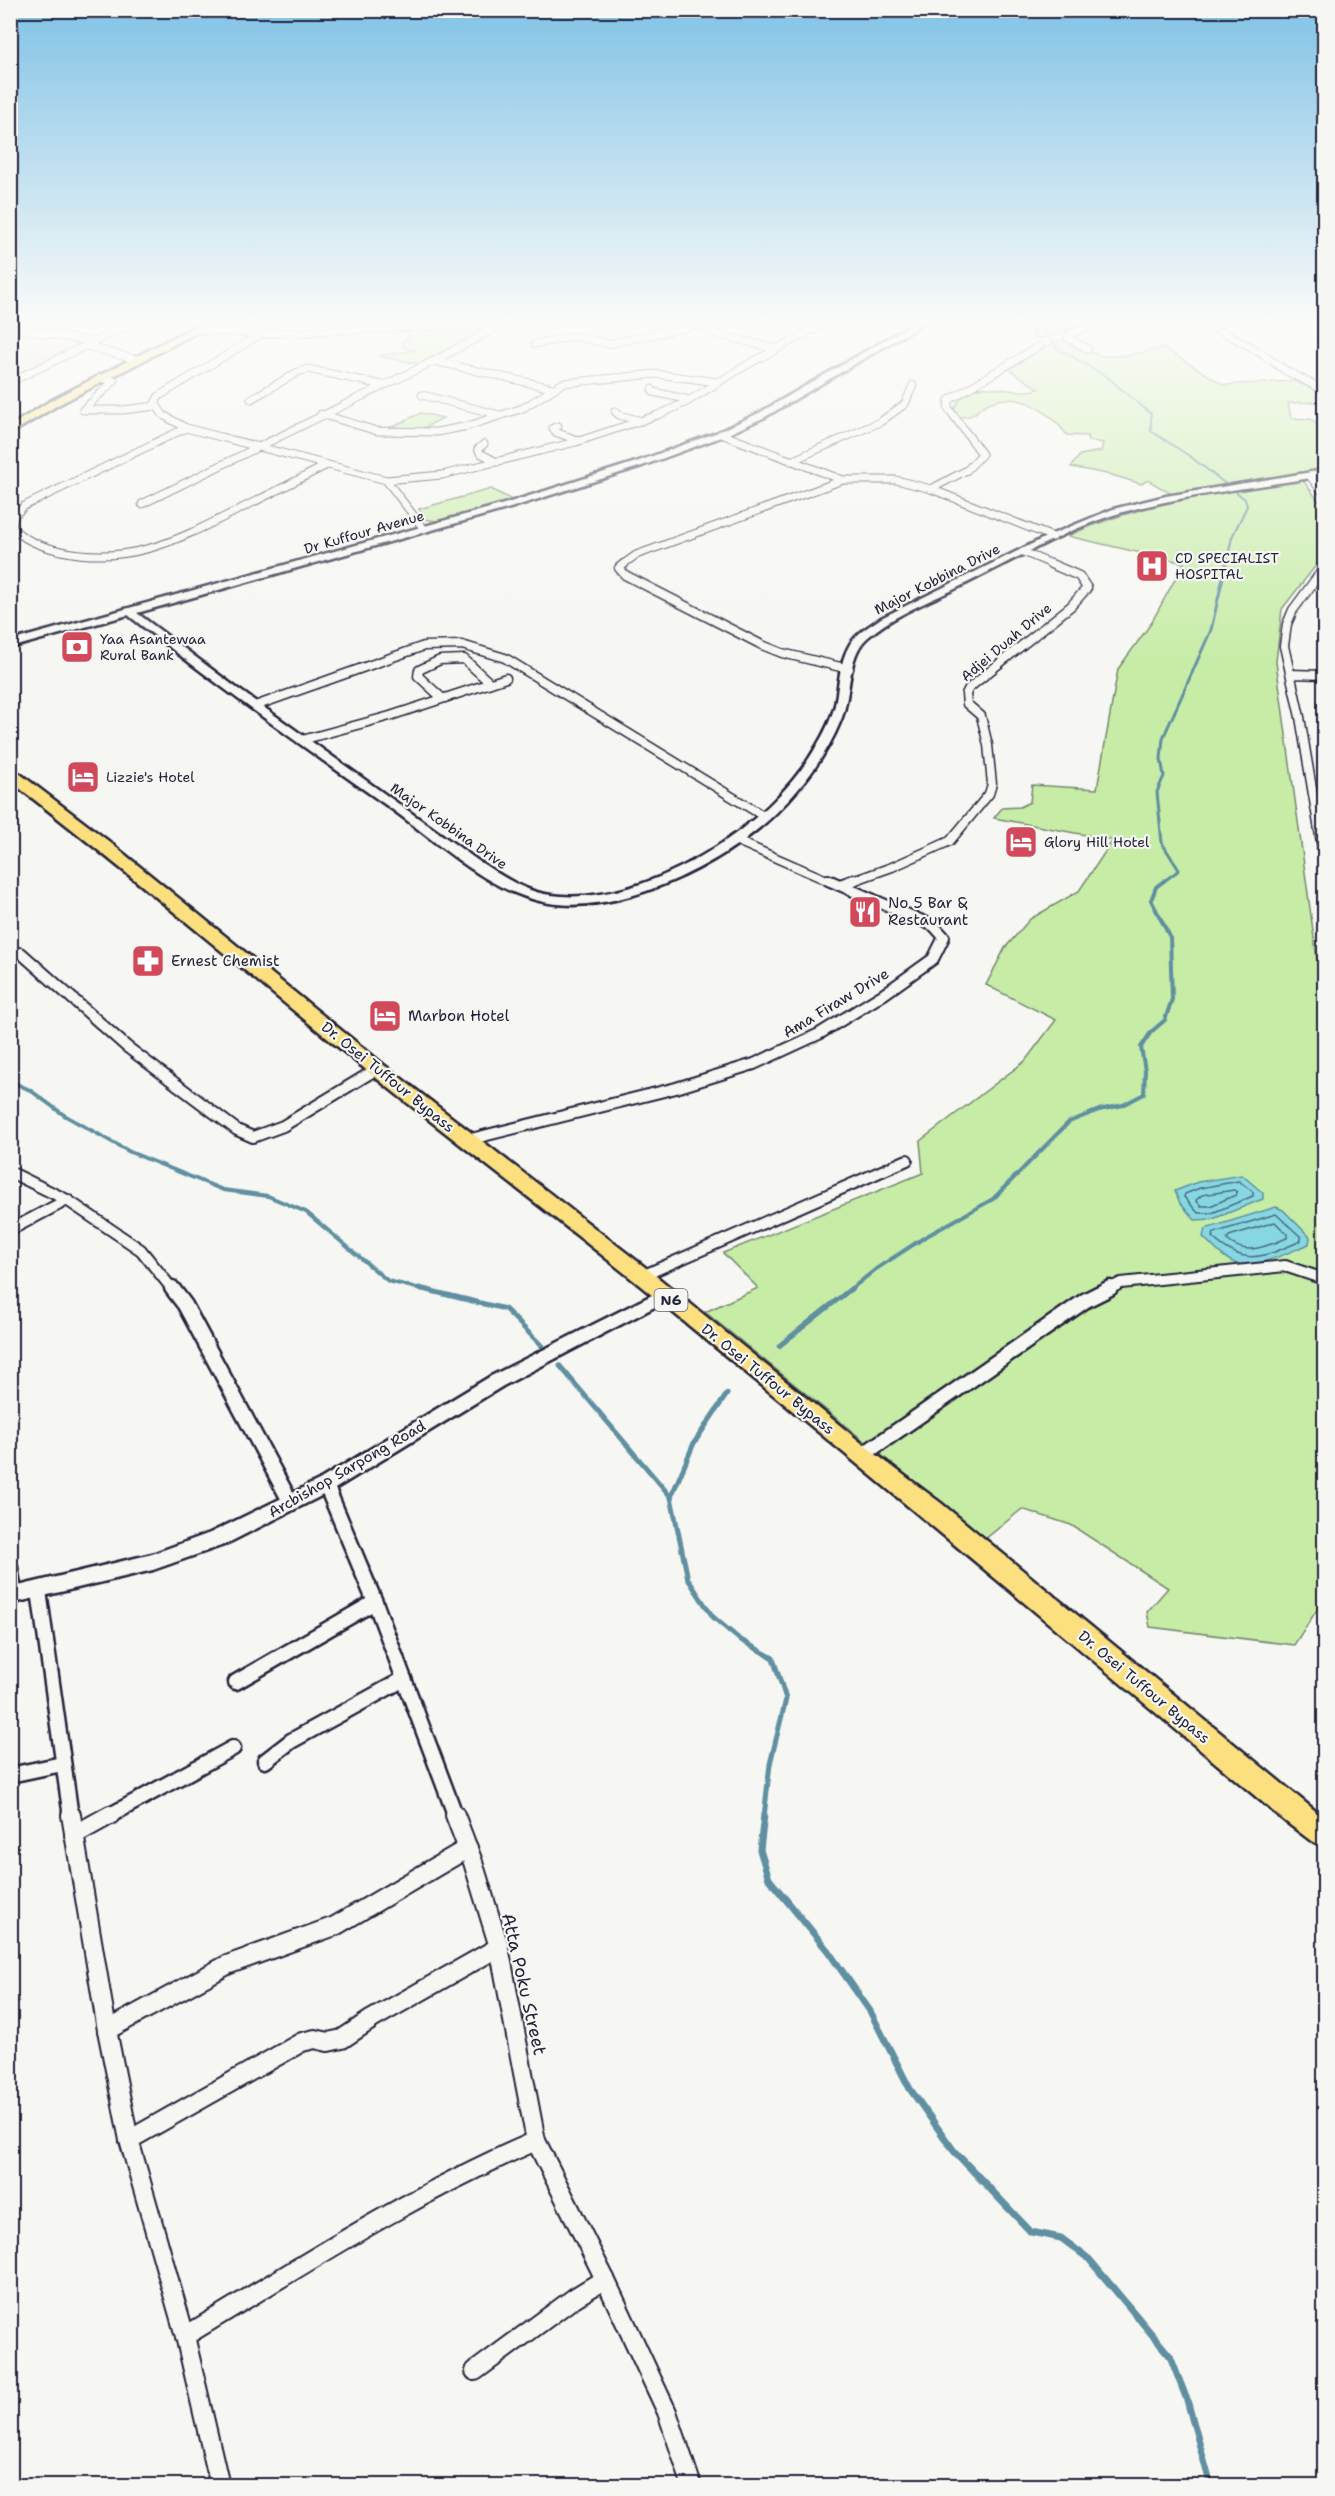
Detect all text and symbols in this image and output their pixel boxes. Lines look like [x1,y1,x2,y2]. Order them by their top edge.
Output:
street label: Dr Kuffour Avenue [302,506,426,558]
street label: Major Kobbina Drive [871,539,1003,618]
hospital icon: CD SPECIALIST HOSPITAL [1134,548,1170,584]
place label: CD SPECIALIST HOSPITAL [1175,549,1279,583]
street label: Adjei Duah Drive [957,599,1055,685]
bank icon: Yaa Asantewaa Rural Bank [59,629,95,665]
place label: Yaa Asantewaa Rural Bank [100,630,206,664]
hotel icon: Lizzie's Hotel [65,759,101,795]
place label: Lizzie's Hotel [106,768,195,786]
street label: Major Kobbina Drive [387,779,511,873]
hotel icon: Glory Hill Hotel [1003,824,1039,860]
place label: Glory Hill Hotel [1044,833,1150,851]
place label: No 5 Bar & Restaurant [888,893,968,930]
restaurant icon: No 5 Bar & Restaurant [847,894,883,930]
pharmacy icon: Ernest Chemist [130,943,166,979]
place label: Ernest Chemist [171,951,280,971]
street label: Ama Firaw Drive [779,963,893,1043]
hotel icon: Marbon Hotel [367,998,403,1034]
place label: Marbon Hotel [408,1006,510,1026]
street label: Dr. Osei Tuffour Bypass [317,1017,459,1137]
road number: N6 [654,1289,688,1311]
street label: Dr. Osei Tuffour Bypass [697,1319,839,1439]
street label: Arcbishop Sarpong Road [265,1416,430,1522]
street label: Dr. Osei Tuffour Bypass [1074,1626,1214,1748]
street label: Atta Poku Street [496,1911,552,2058]

